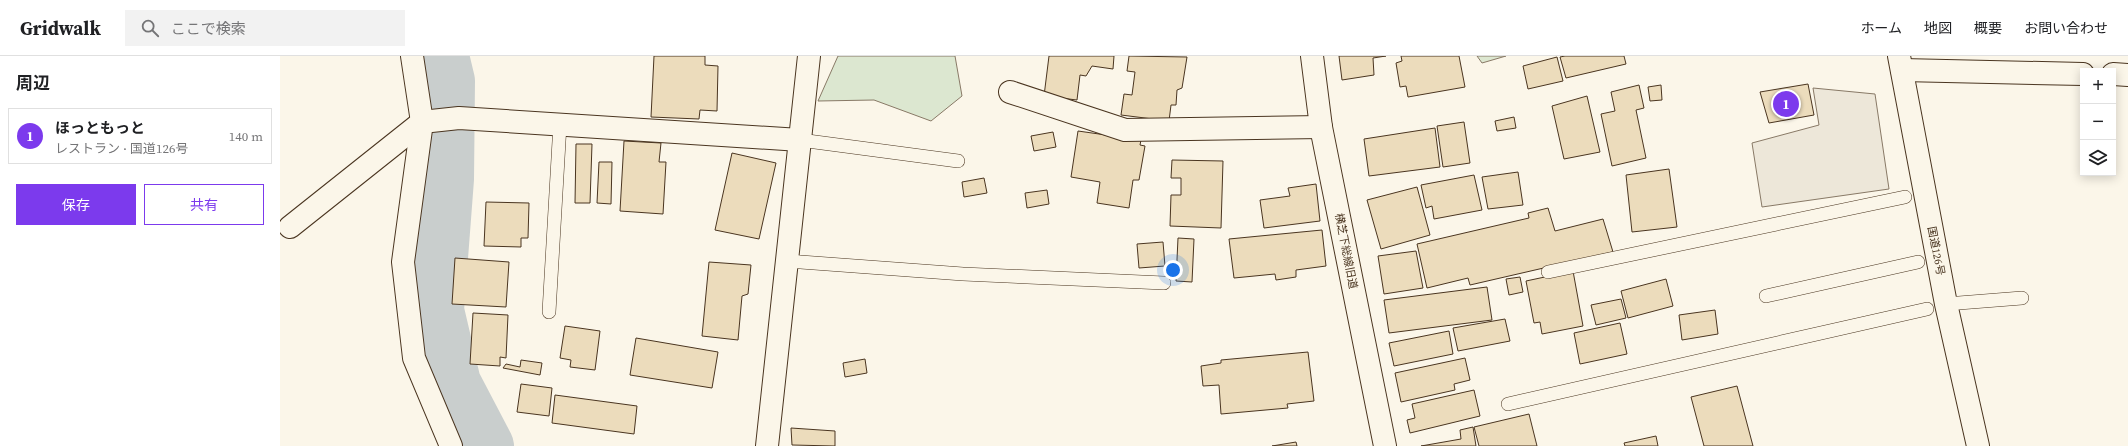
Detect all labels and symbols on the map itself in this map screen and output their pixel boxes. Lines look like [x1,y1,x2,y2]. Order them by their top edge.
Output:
pin: 1 [1773,89,1799,119]
street label: 横芝下総線旧道 [1331,212,1361,290]
street label: 国道126号 [1924,225,1948,277]
your location [1163,260,1183,280]

